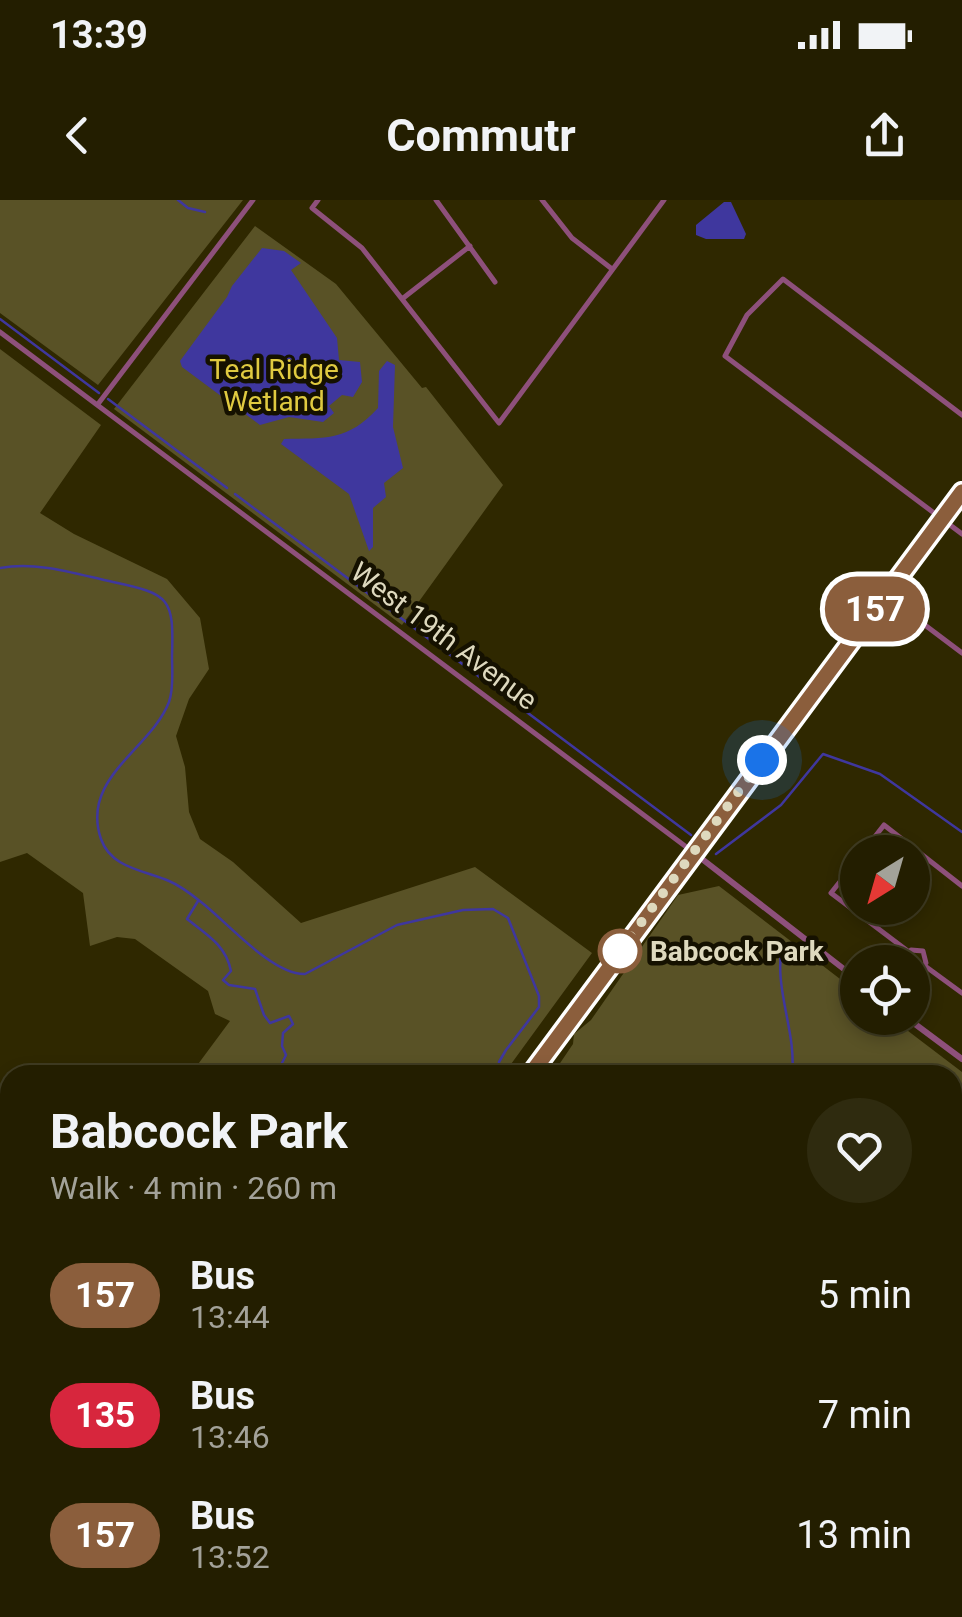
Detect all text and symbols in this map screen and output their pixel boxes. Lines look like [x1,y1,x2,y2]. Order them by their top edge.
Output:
text: 13:39 [50,13,148,57]
icon: back [50,108,105,163]
icon: share [857,108,912,163]
text: Commutr [386,109,576,162]
park label: Teal Ridge Wetland [209,353,339,418]
street label: West 19th Avenue [344,555,544,717]
line badge: 157 [818,576,932,642]
text: 157 [845,589,905,630]
your location [737,735,787,785]
north arrow [840,835,930,925]
map controls [840,835,930,1035]
marker: Babcock Park [599,930,641,972]
place label: Babcock Park [650,935,825,968]
button: locate [840,945,930,1035]
button: heart [807,1098,912,1203]
text: Babcock Park [50,1103,348,1160]
text: Walk · 4 min · 260 m [50,1169,337,1207]
text: Bus [190,1254,255,1298]
text: 5 min [818,1273,912,1317]
text: 157 [75,1275,135,1316]
text: 13:44 [190,1298,270,1336]
text: Bus [190,1374,255,1418]
text: 7 min [818,1393,912,1437]
text: 135 [75,1395,135,1436]
text: 13:46 [190,1418,270,1456]
text: Bus [190,1494,255,1538]
text: 13 min [796,1513,912,1557]
text: 157 [75,1515,135,1556]
text: 13:52 [190,1538,270,1576]

